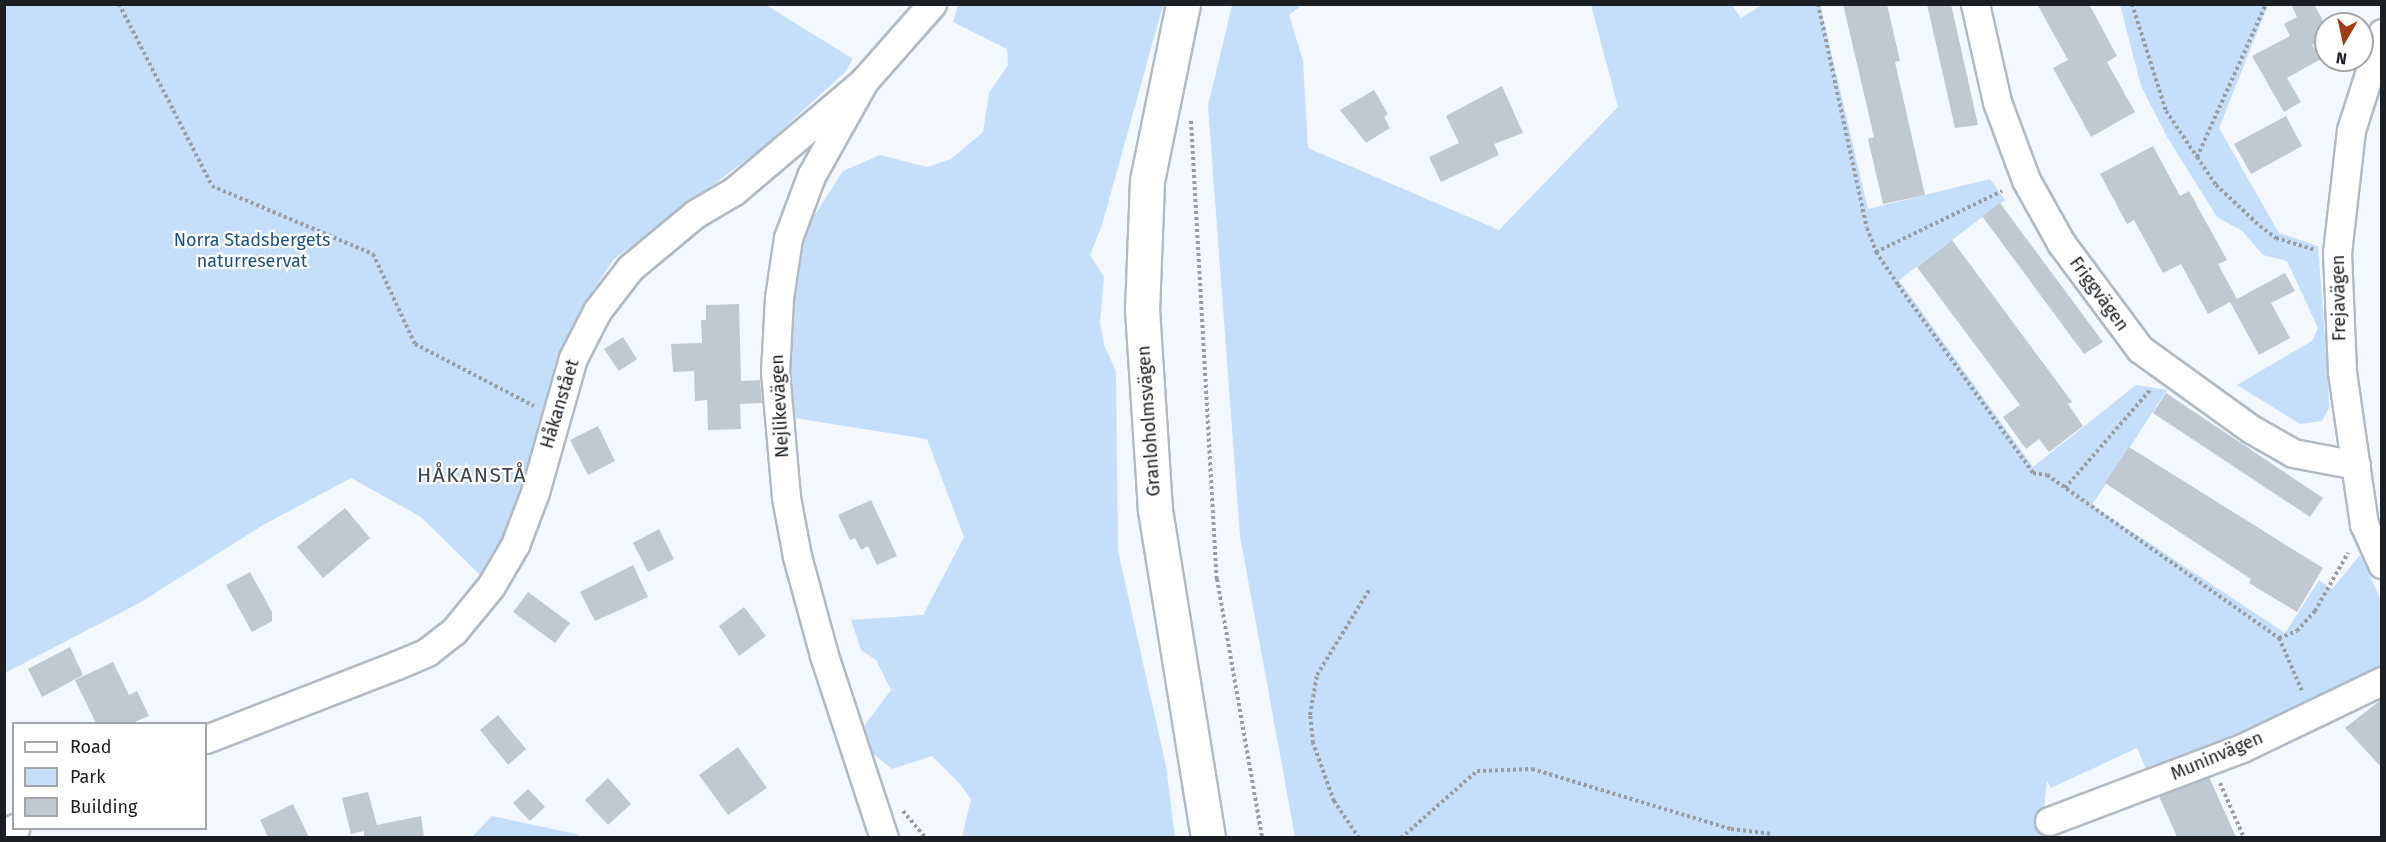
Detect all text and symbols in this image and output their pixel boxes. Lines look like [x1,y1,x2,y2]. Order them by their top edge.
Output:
north arrow [2314,12,2374,72]
text: N [2335,48,2348,69]
park label: Norra Stadsbergets naturreservat [174,230,330,272]
street label: Friggvägen [2065,253,2133,335]
street label: Frejavägen [2327,255,2351,341]
street label: Granloholmsvägen [1133,345,1165,497]
street label: Nejlikevägen [766,354,794,458]
street label: Håkanstået [536,357,584,451]
district label: HÅKANSTÅ [417,462,527,488]
legend [12,722,207,830]
street label: Muninvägen [2168,727,2266,785]
text: Road [70,736,112,758]
text: Park [70,766,105,788]
text: Building [70,796,137,818]

